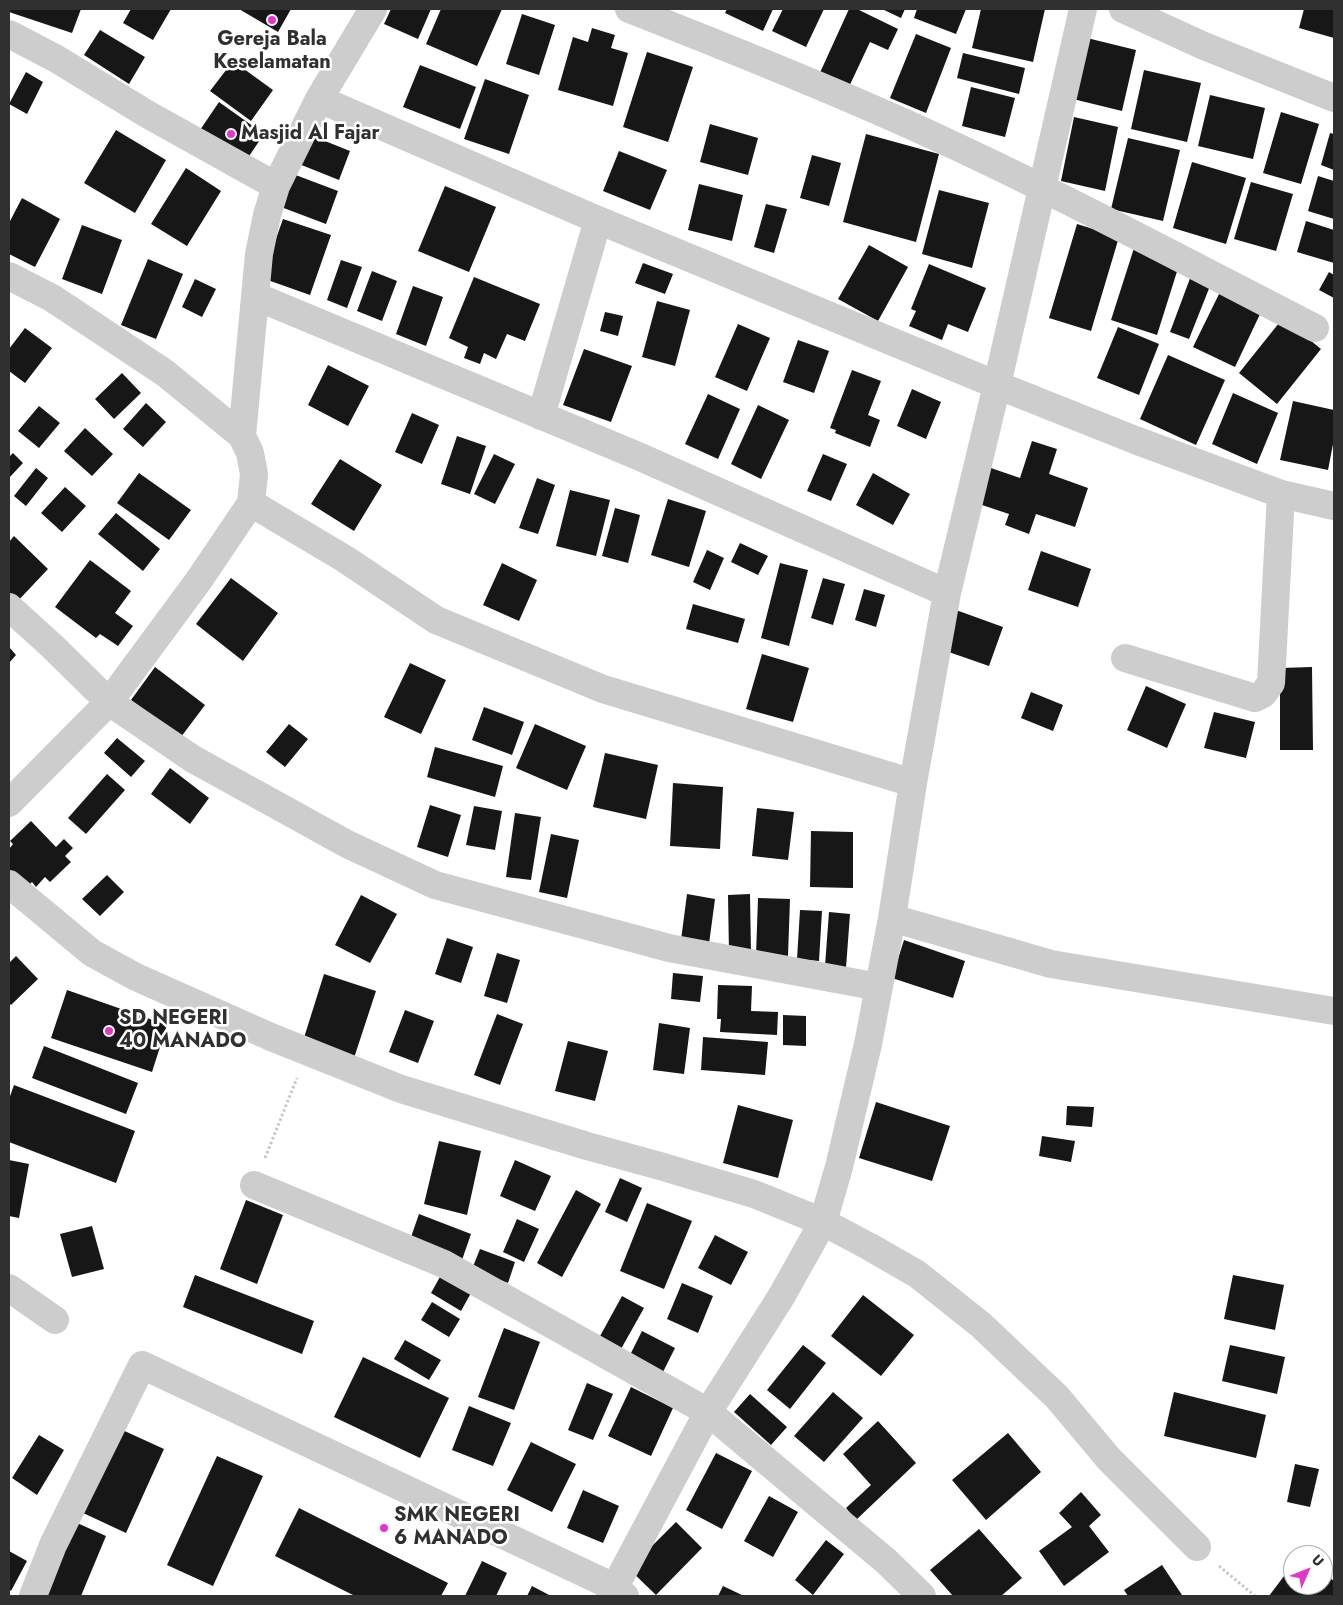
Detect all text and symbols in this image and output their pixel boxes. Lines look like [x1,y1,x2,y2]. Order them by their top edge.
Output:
marker: Gereja Bala Keselamatan [266,14,278,26]
place label: Gereja Bala Keselamatan [213,28,331,75]
place label: Masjid Al Fajar [241,122,380,146]
marker: Masjid Al Fajar [225,128,237,140]
place label: SD NEGERI 40 MANADO [119,1007,246,1054]
marker: SD NEGERI 40 MANADO [103,1025,115,1037]
place label: SMK NEGERI 6 MANADO [394,1504,520,1551]
marker: SMK NEGERI 6 MANADO [378,1522,390,1534]
north arrow [1283,1545,1333,1595]
text: U [1307,1550,1329,1571]

